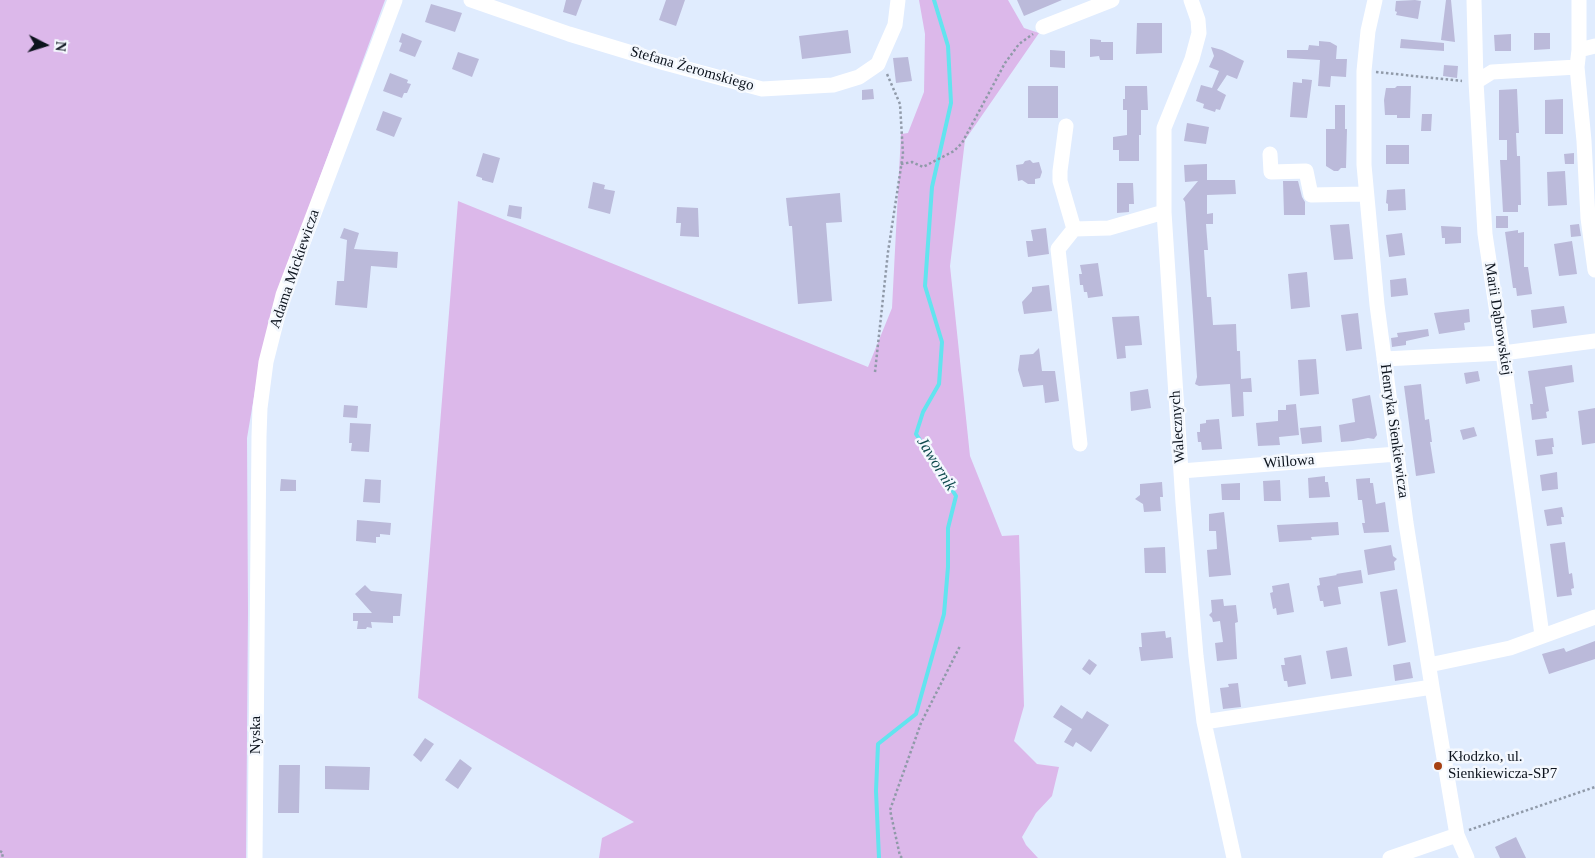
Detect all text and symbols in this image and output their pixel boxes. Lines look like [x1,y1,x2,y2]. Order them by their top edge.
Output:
north arrow [20,20,70,70]
text: N [53,41,68,52]
street label: Stefana Żeromskiego [628,43,756,95]
street label: Adama Mickiewicza [266,207,324,331]
street label: Marii Dąbrowskiej [1480,261,1516,377]
street label: Henryka Sienkiewicza [1376,363,1412,499]
street label: Walecznych [1166,390,1190,464]
water label: Jawornik [912,434,960,494]
street label: Willowa [1263,451,1315,473]
street label: Nyska [247,716,265,754]
place label: Kłodzko, ul. Sienkiewicza-SP7 [1448,748,1557,783]
marker: Kłodzko, ul. Sienkiewicza-SP7 [1432,760,1444,772]

